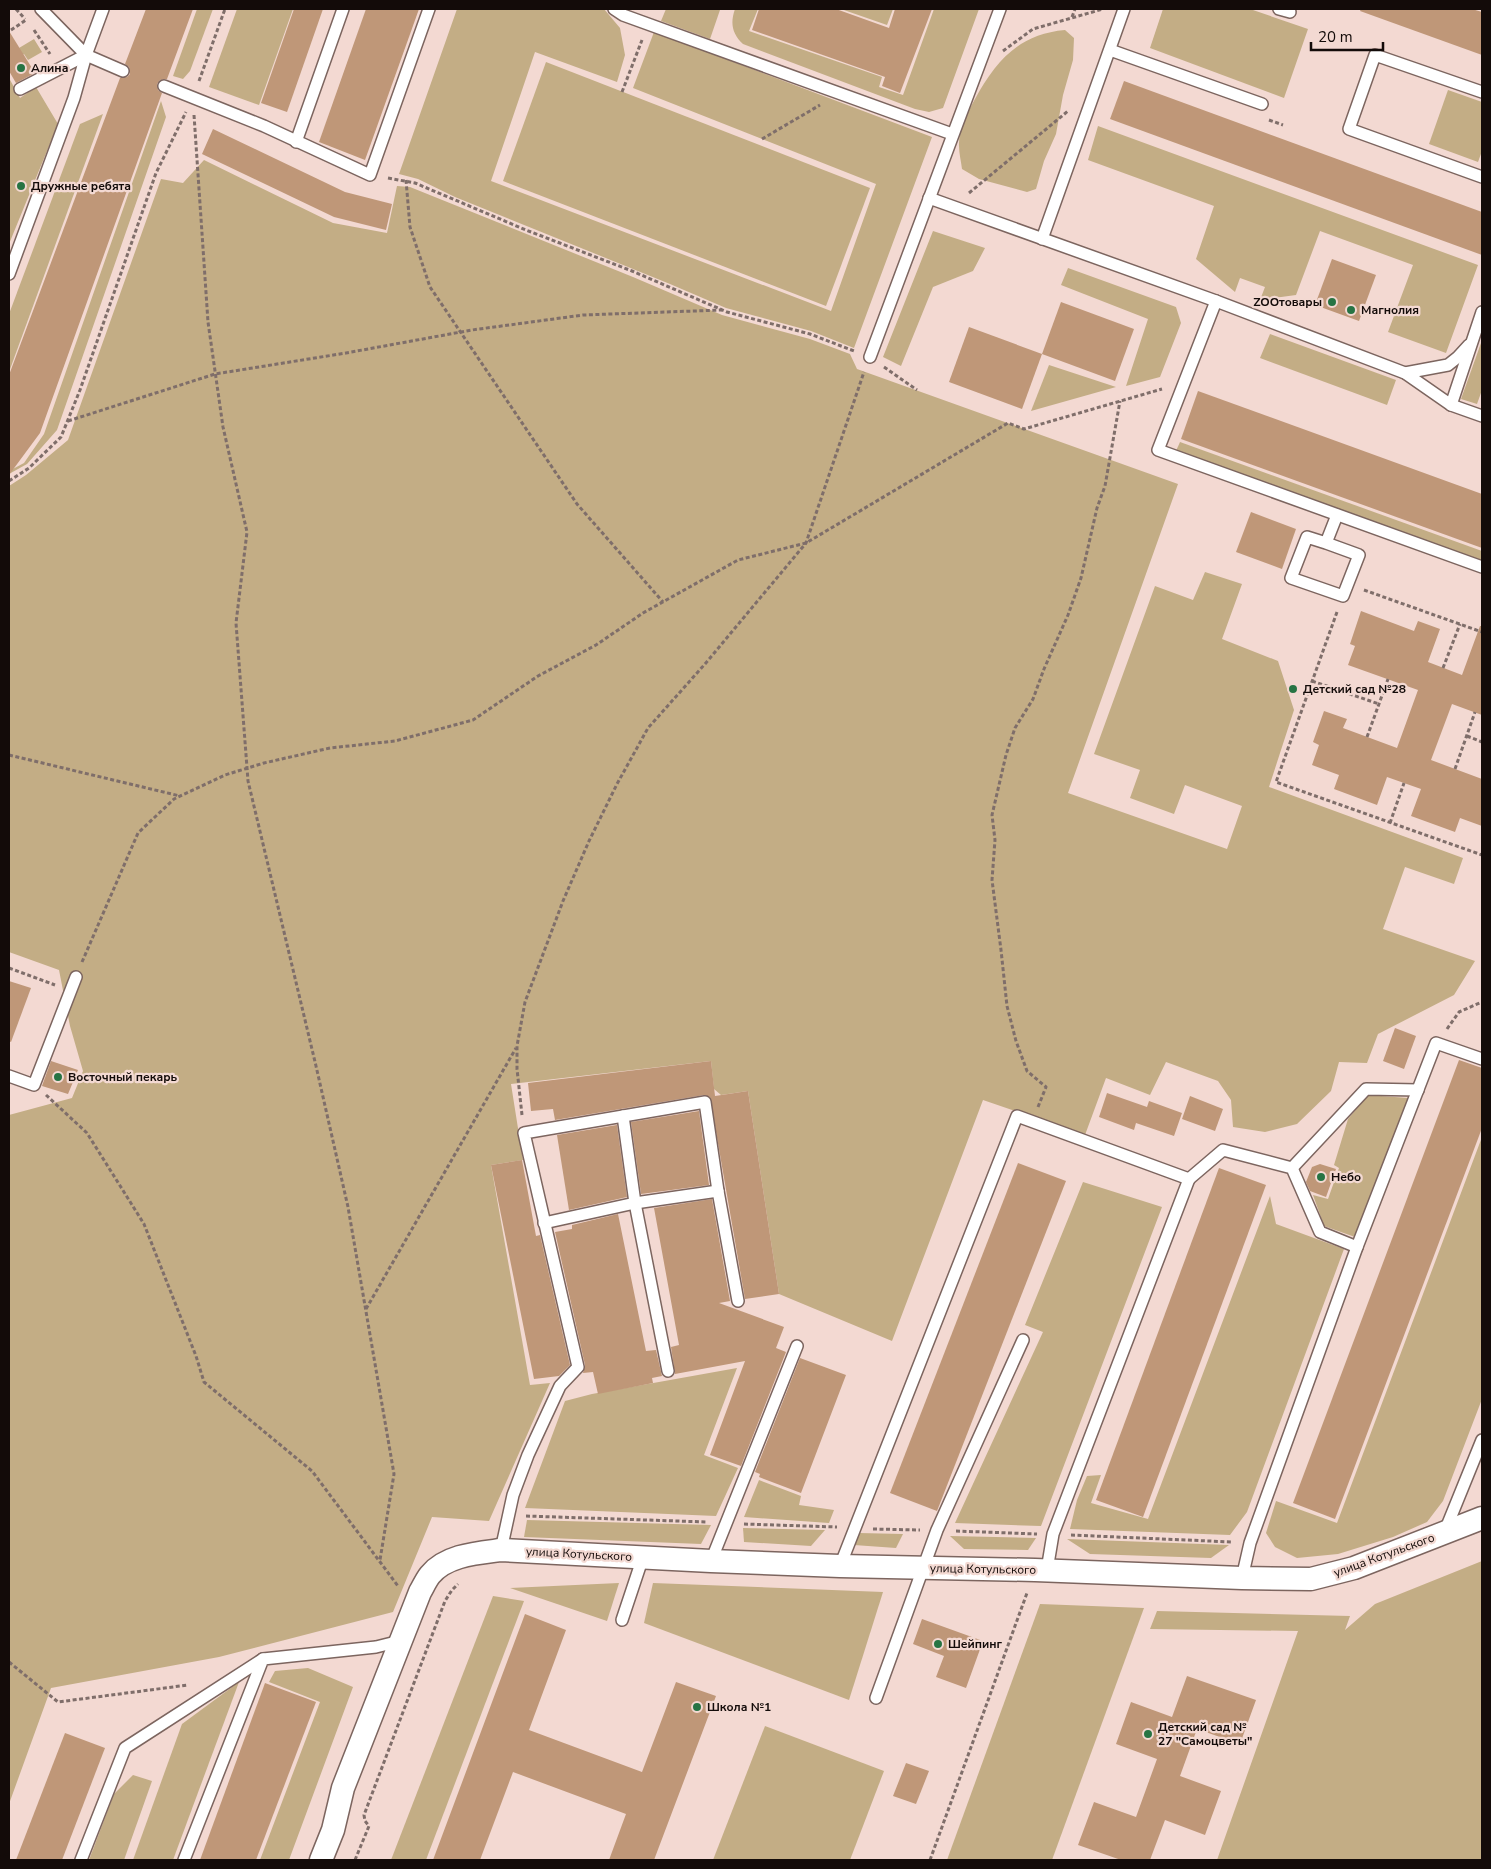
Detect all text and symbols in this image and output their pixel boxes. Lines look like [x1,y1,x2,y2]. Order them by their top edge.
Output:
scale bar [1311,20,1384,52]
text: 20 m [1318,27,1353,47]
place label: Алина [31,60,68,76]
marker: Алина [15,62,27,74]
place label: Дружные ребята [31,178,131,194]
marker: Дружные ребята [15,180,27,192]
place label: ZOOтовары [1253,294,1322,310]
marker: ZOOтовары [1326,296,1338,308]
place label: Магнолия [1361,302,1419,318]
marker: Магнолия [1345,304,1357,316]
place label: Детский сад №28 [1303,681,1406,697]
marker: Детский сад №28 [1287,683,1299,695]
place label: Восточный пекарь [68,1069,178,1085]
marker: Восточный пекарь [52,1071,64,1083]
place label: Небо [1331,1169,1361,1185]
marker: Небо [1315,1171,1327,1183]
street label: улица Котульского [1331,1529,1437,1581]
street label: улица Котульского [525,1543,633,1565]
street label: улица Котульского [930,1560,1037,1578]
place label: Шейпинг [948,1636,1003,1652]
marker: Шейпинг [932,1638,944,1650]
place label: Школа №1 [707,1699,771,1715]
marker: Школа №1 [691,1701,703,1713]
place label: Детский сад № 27 "Самоцветы" [1158,1719,1252,1749]
marker: Детский сад № 27 "Самоцветы" [1142,1728,1154,1740]

